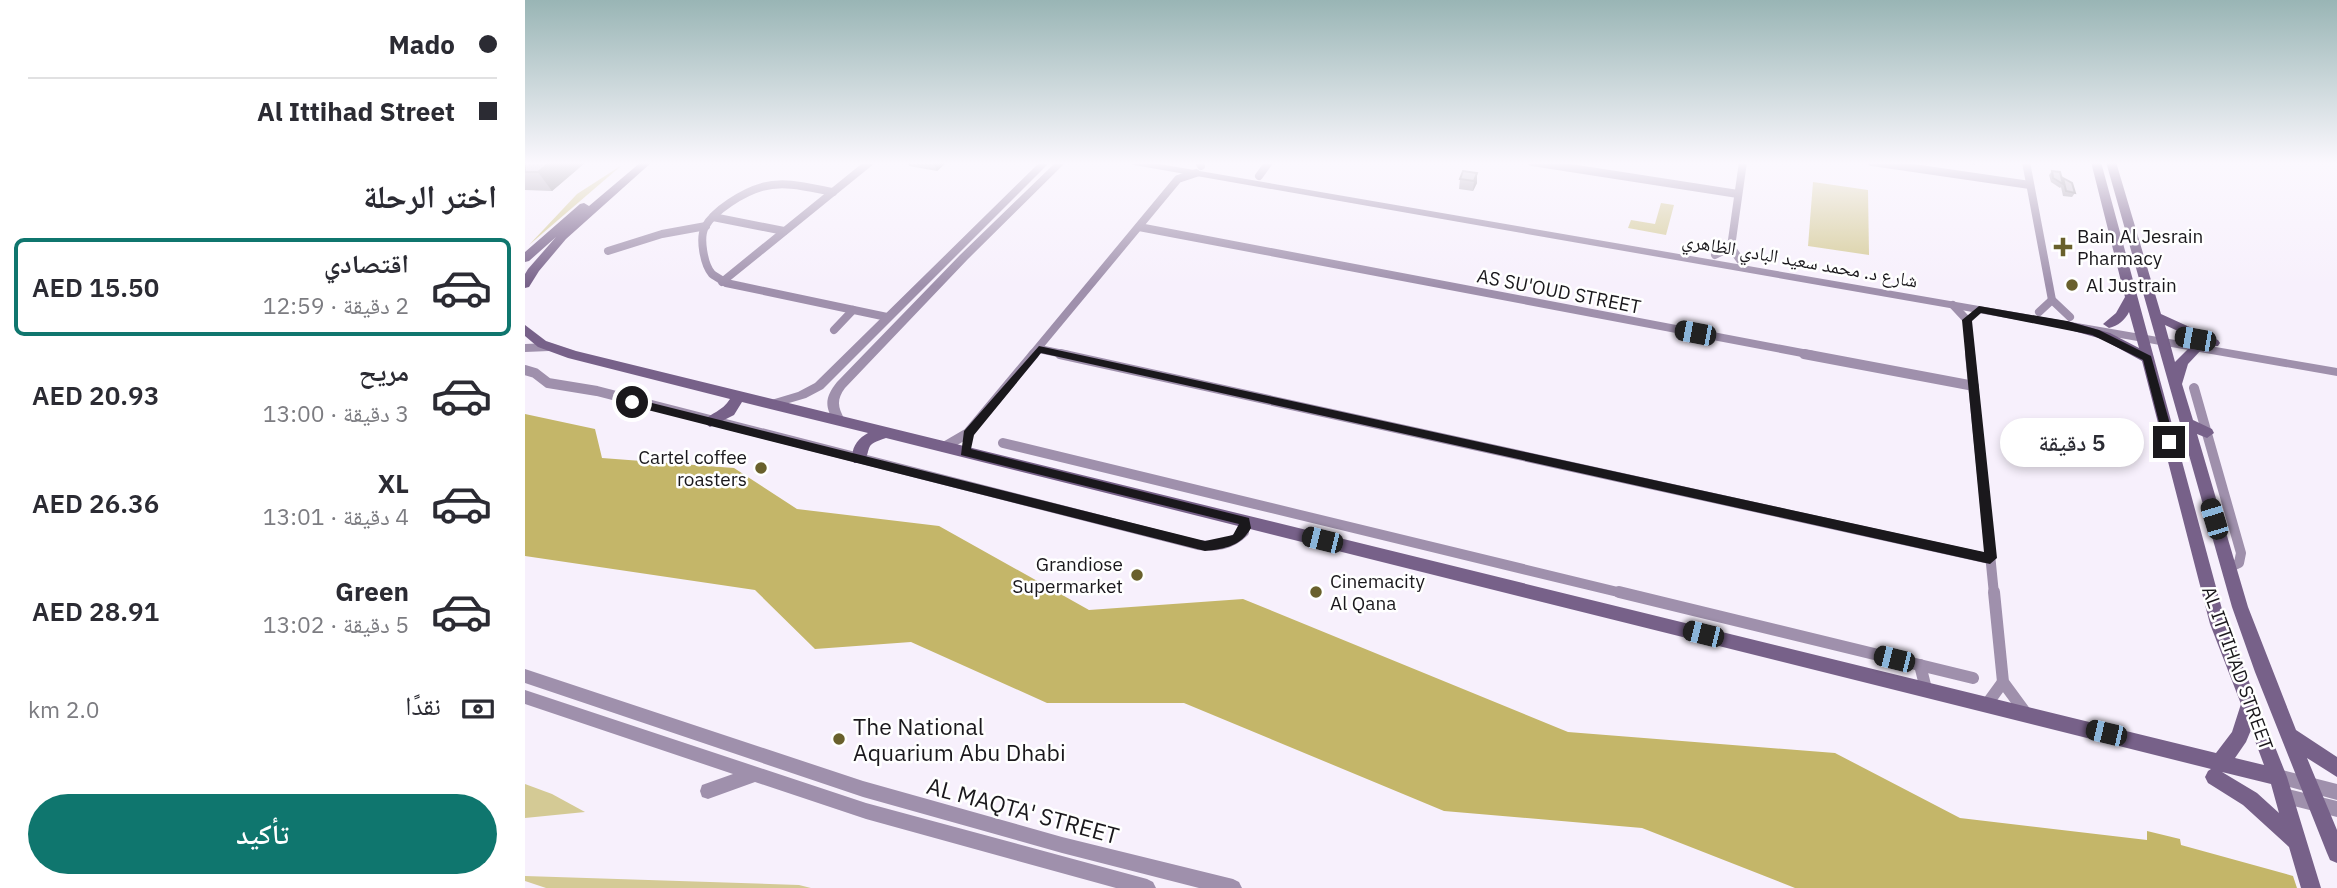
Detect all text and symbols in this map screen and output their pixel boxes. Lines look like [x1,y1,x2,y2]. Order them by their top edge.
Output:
text: Mado [388,27,455,61]
text: Al Ittihad Street [257,94,455,128]
text: اختر الرحلة [363,175,497,217]
place label: Bain Al Jesrain Pharmacy [2077,224,2203,270]
street label: شارع د. محمد سعيد البادي الظاهري [1680,227,1920,296]
marker: Bain Al Jesrain Pharmacy [2055,239,2071,255]
text: اقتصادي [324,246,409,280]
icon: car [430,256,493,319]
street label: AS SU'OUD STREET [1475,263,1643,319]
text: AED 15.50 [32,270,159,304]
place label: Al Justrain [2086,273,2177,297]
marker: Al Justrain [2064,277,2080,293]
text: 2 دقيقة · 12:59 [263,290,409,320]
car [1673,319,1718,347]
car [2173,325,2218,353]
text: مريح [359,354,409,388]
icon: car [430,364,493,427]
text: AED 20.93 [32,378,159,412]
route start [616,386,648,418]
text: 3 دقيقة · 13:00 [263,398,409,428]
callout: 5 دقيقة [2001,418,2145,466]
route end [2153,426,2185,458]
text: 5 دقيقة [2038,427,2106,457]
place label: Cartel coffee roasters [638,445,747,491]
marker: Cartel coffee roasters [753,460,769,476]
text: XL [378,466,409,500]
icon: car [430,472,493,535]
text: AED 26.36 [32,486,159,520]
car [2198,496,2231,542]
text: 4 دقيقة · 13:01 [263,501,409,531]
car [1300,525,1345,555]
place label: Grandiose Supermarket [1012,552,1123,598]
marker: Grandiose Supermarket [1129,567,1145,583]
place label: Cinemacity Al Qana [1330,569,1425,615]
text: Green [335,574,409,608]
icon: car [430,580,493,643]
street label: AL ITTIHAD STREET [2197,583,2279,753]
marker: Cinemacity Al Qana [1308,584,1324,600]
text: AED 28.91 [32,594,159,628]
text: 5 دقيقة · 13:02 [263,609,409,639]
car [1681,619,1726,649]
car [1872,644,1917,674]
text: نقدًا [405,688,441,722]
icon: cash [459,690,497,728]
text: 2.0 km [28,694,100,724]
place label: The National Aquarium Abu Dhabi [853,711,1066,767]
car [2084,718,2129,748]
marker: The National Aquarium Abu Dhabi [831,731,847,747]
street label: AL MAQTA' STREET [924,770,1122,850]
button: تأكيد [28,794,497,874]

